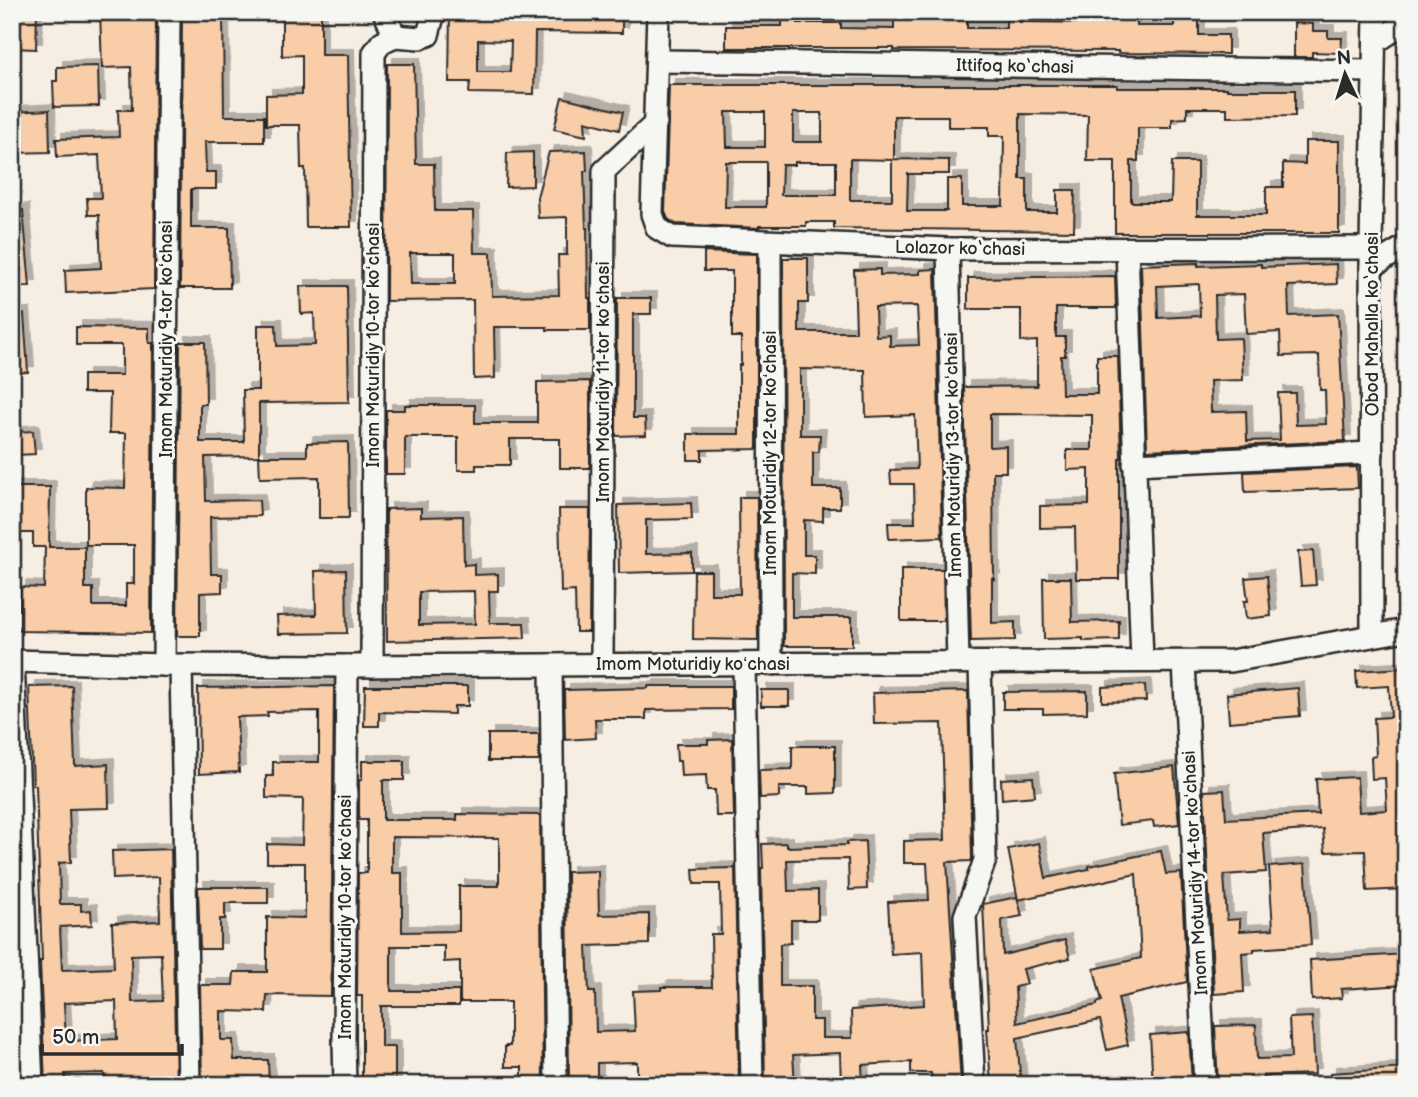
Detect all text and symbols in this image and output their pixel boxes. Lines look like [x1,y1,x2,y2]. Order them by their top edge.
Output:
north arrow [1310,38,1380,108]
text: N [1336,47,1352,71]
street label: Ittifoq ko‘chasi [956,55,1074,78]
street label: Imom Moturidiy 9-tor koʻchasi [156,220,177,458]
street label: Imom Moturidiy 10-tor koʻchasi [363,223,384,467]
street label: Obod Mahalla ko‘chasi [1362,232,1383,416]
street label: Lolazor ko‘chasi [895,237,1025,260]
street label: Imom Moturidiy 11-tor koʻchasi [593,261,614,503]
street label: Imom Moturidiy 12-tor koʻchasi [760,331,781,575]
street label: Imom Moturidiy 13-tor koʻchasi [941,332,966,578]
street label: Imom Moturidiy koʻchasi [596,654,790,675]
street label: Imom Moturidiy 14-tor koʻchasi [1179,750,1212,996]
street label: Imom Moturidiy 10-tor koʻchasi [335,795,356,1039]
scale bar [42,1013,182,1057]
text: 50 m [52,1025,99,1050]

